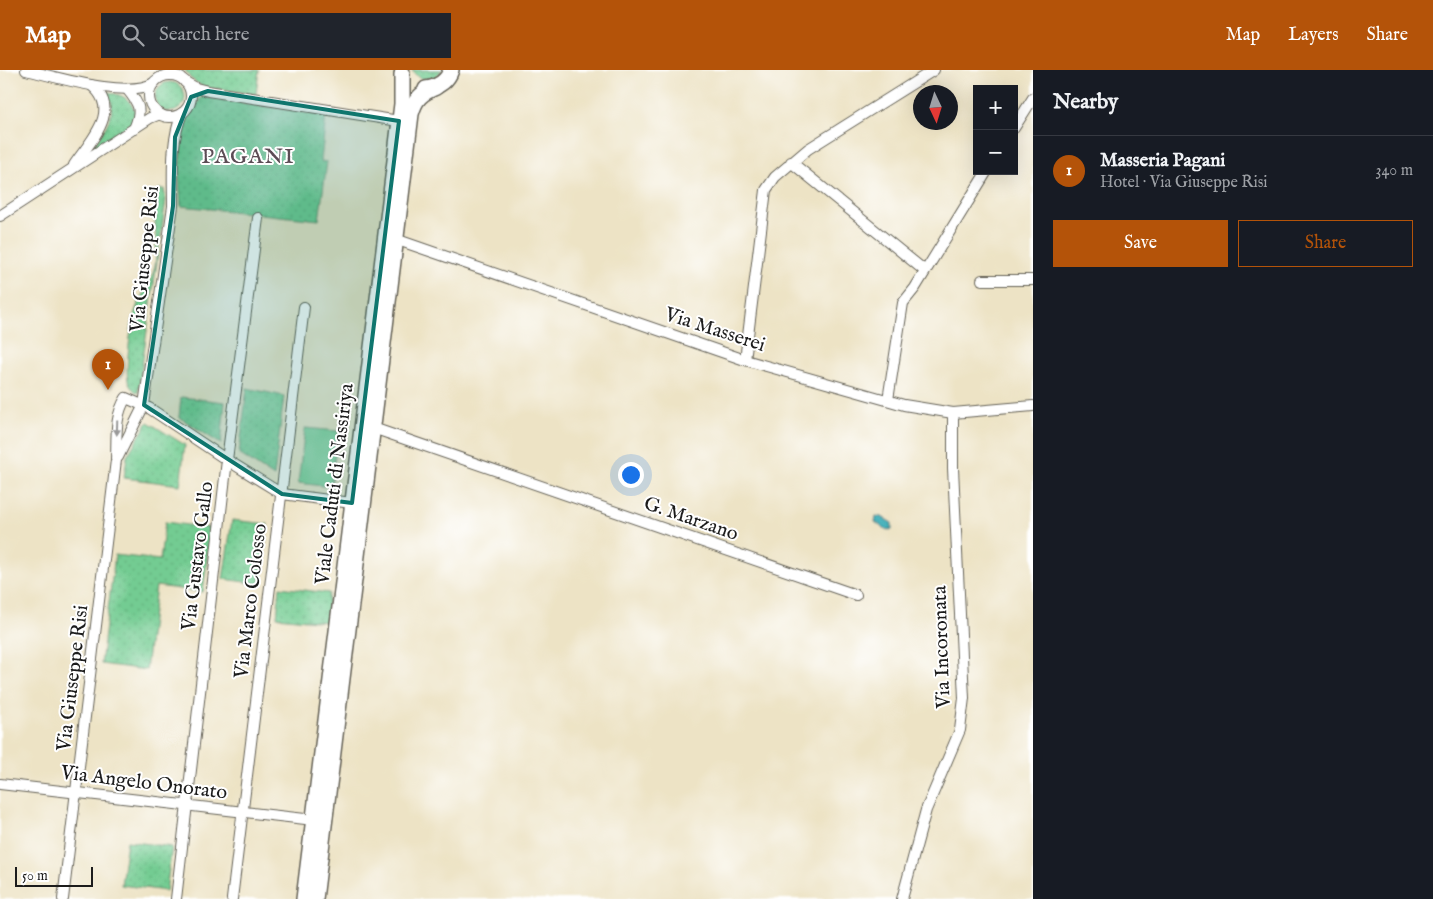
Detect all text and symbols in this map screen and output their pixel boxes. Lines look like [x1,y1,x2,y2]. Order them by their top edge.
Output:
search box [101,13,451,58]
text: Map [25,20,71,51]
icon: search [119,21,147,49]
text: Search here [159,23,250,47]
text: Map [1226,24,1260,47]
text: Layers [1288,24,1339,47]
text: Share [1367,24,1408,47]
north arrow [913,85,958,130]
map controls [973,85,1018,175]
button: + [973,85,1018,130]
text: Nearby [1053,89,1118,116]
button: − [973,130,1018,175]
district label: PAGANI [201,143,295,171]
text: Masseria Pagani [1100,149,1225,173]
text: 1 [1066,161,1072,181]
text: 340 m [1375,161,1413,181]
text: Hotel · Via Giuseppe Risi [1100,173,1268,193]
street label: Via Giuseppe Risi [125,184,165,335]
button: Save [1053,220,1228,267]
button: Share [1238,220,1413,267]
street label: Via Masserei [661,302,768,358]
pin: 1 [92,349,124,390]
street label: Viale Caduti di Nassiriya [310,382,360,587]
one-way arrow [113,420,121,436]
your location [618,462,644,488]
street label: Via Gustavo Gallo [176,480,220,633]
street label: G. Marzano [640,491,742,547]
street label: Via Marco Colosso [229,522,273,681]
street label: Via Incoronata [927,585,957,710]
street label: Via Giuseppe Risi [51,603,94,754]
street label: Via Angelo Onorato [58,760,229,806]
scale bar [15,864,92,887]
text: 50 m [22,867,48,885]

